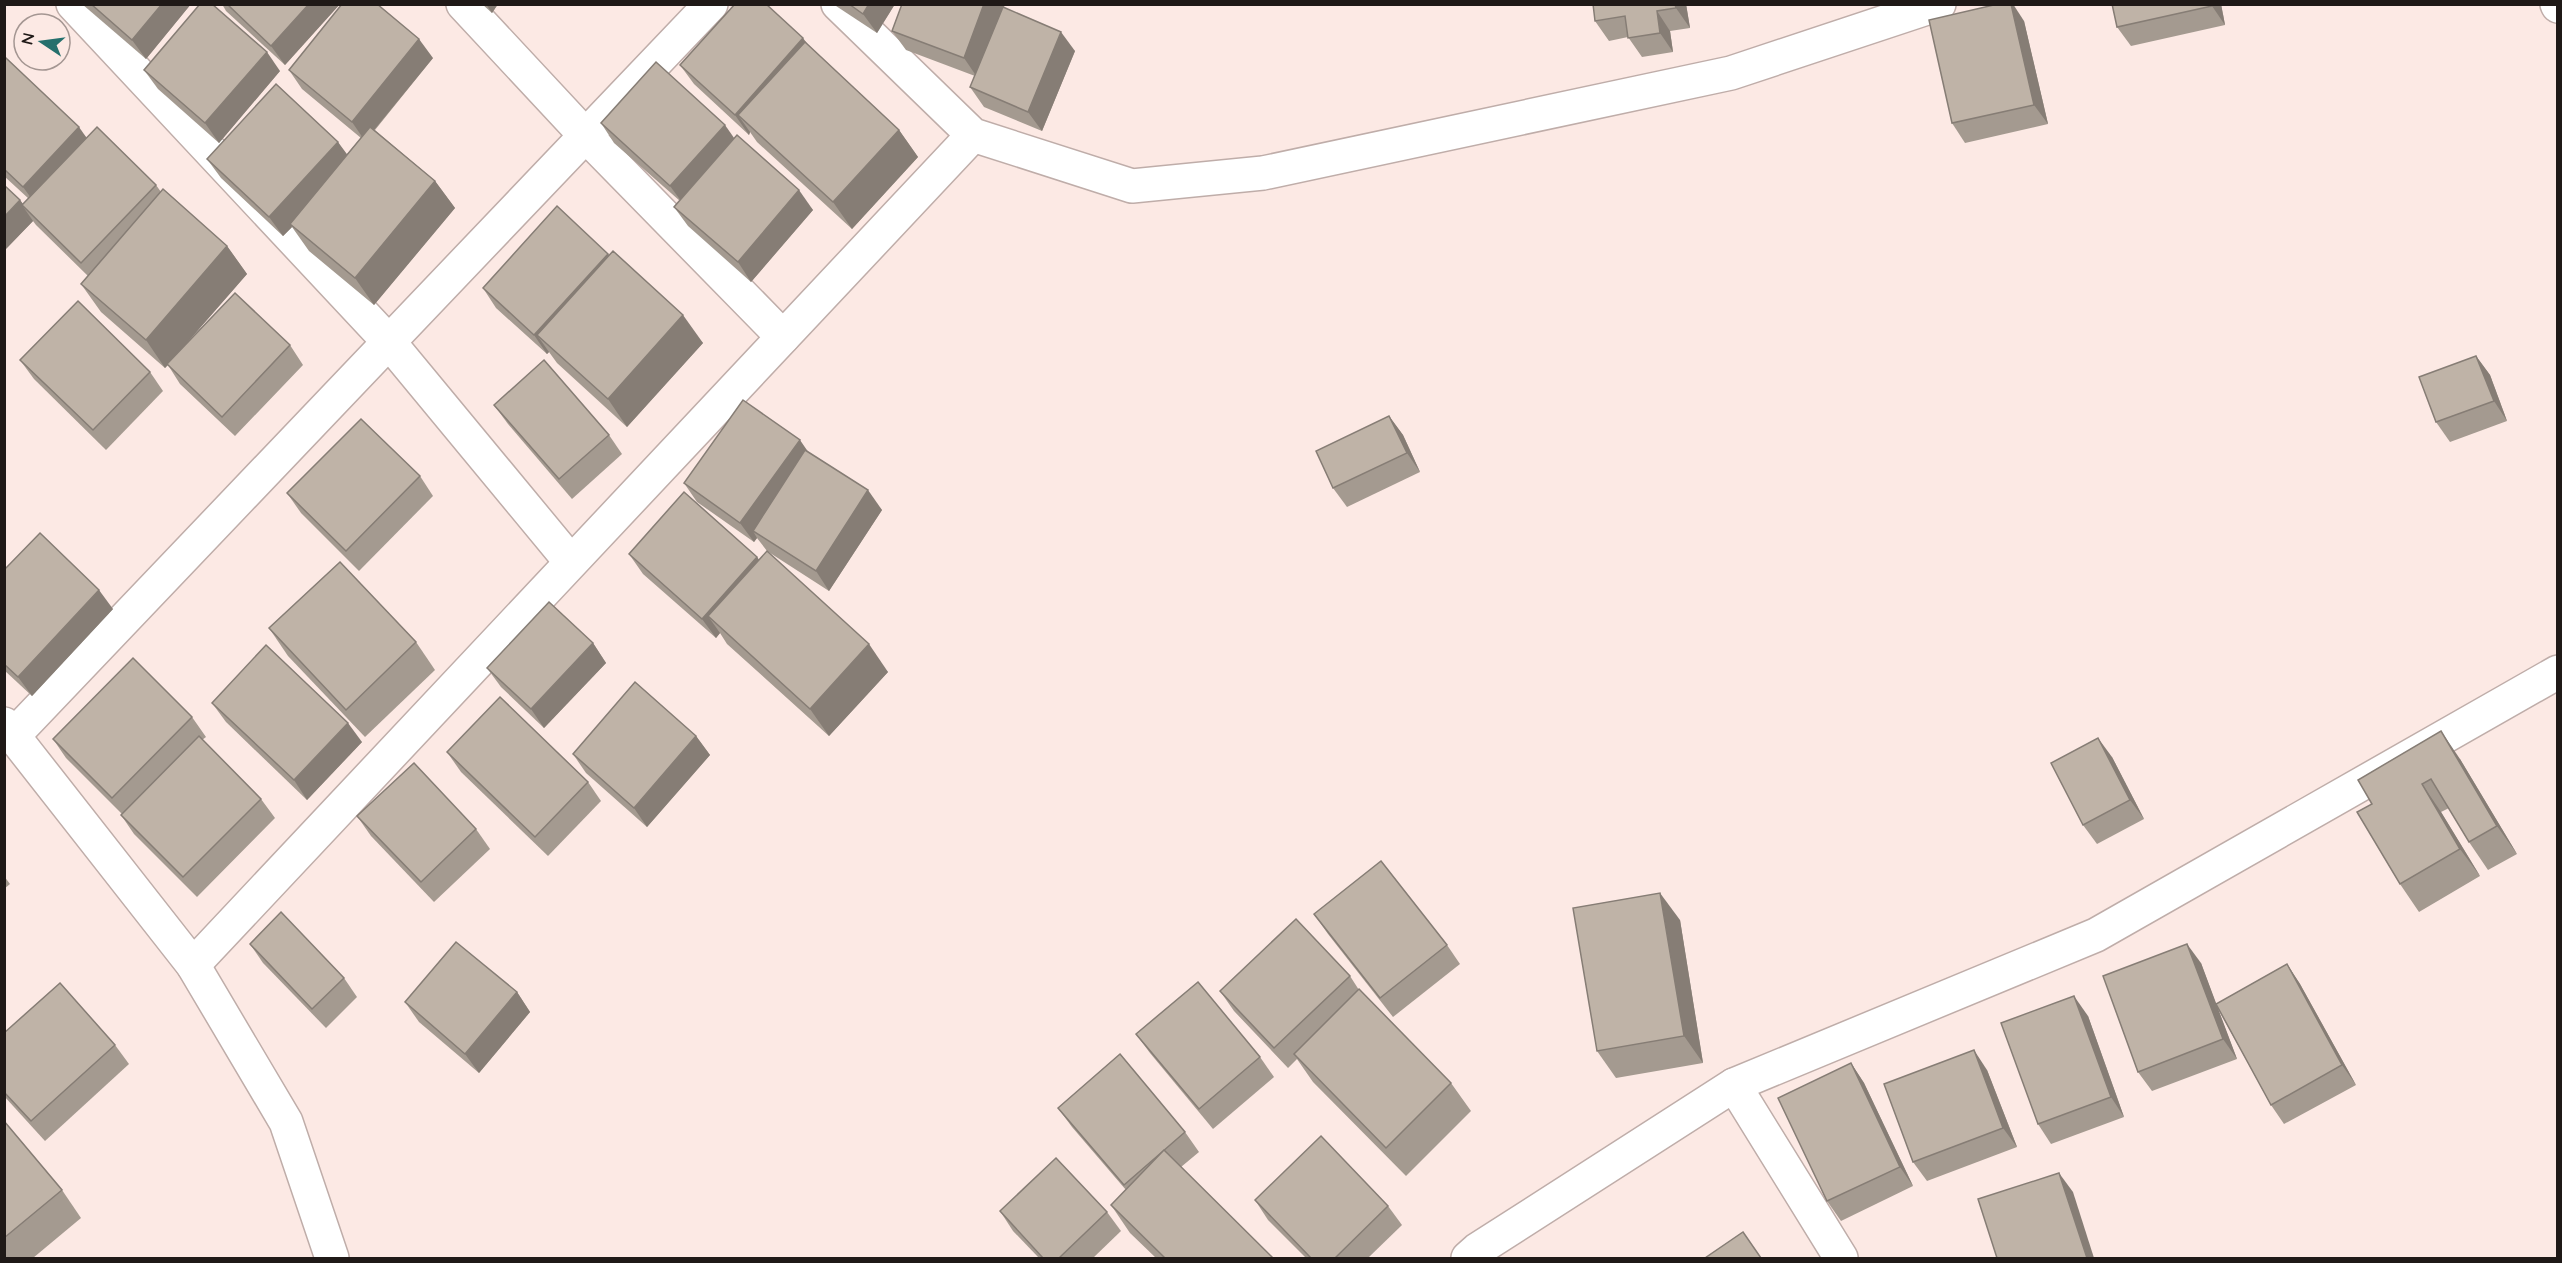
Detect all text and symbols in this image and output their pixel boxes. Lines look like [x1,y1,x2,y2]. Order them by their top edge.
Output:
north arrow [12,12,72,72]
text: N [16,31,38,47]

